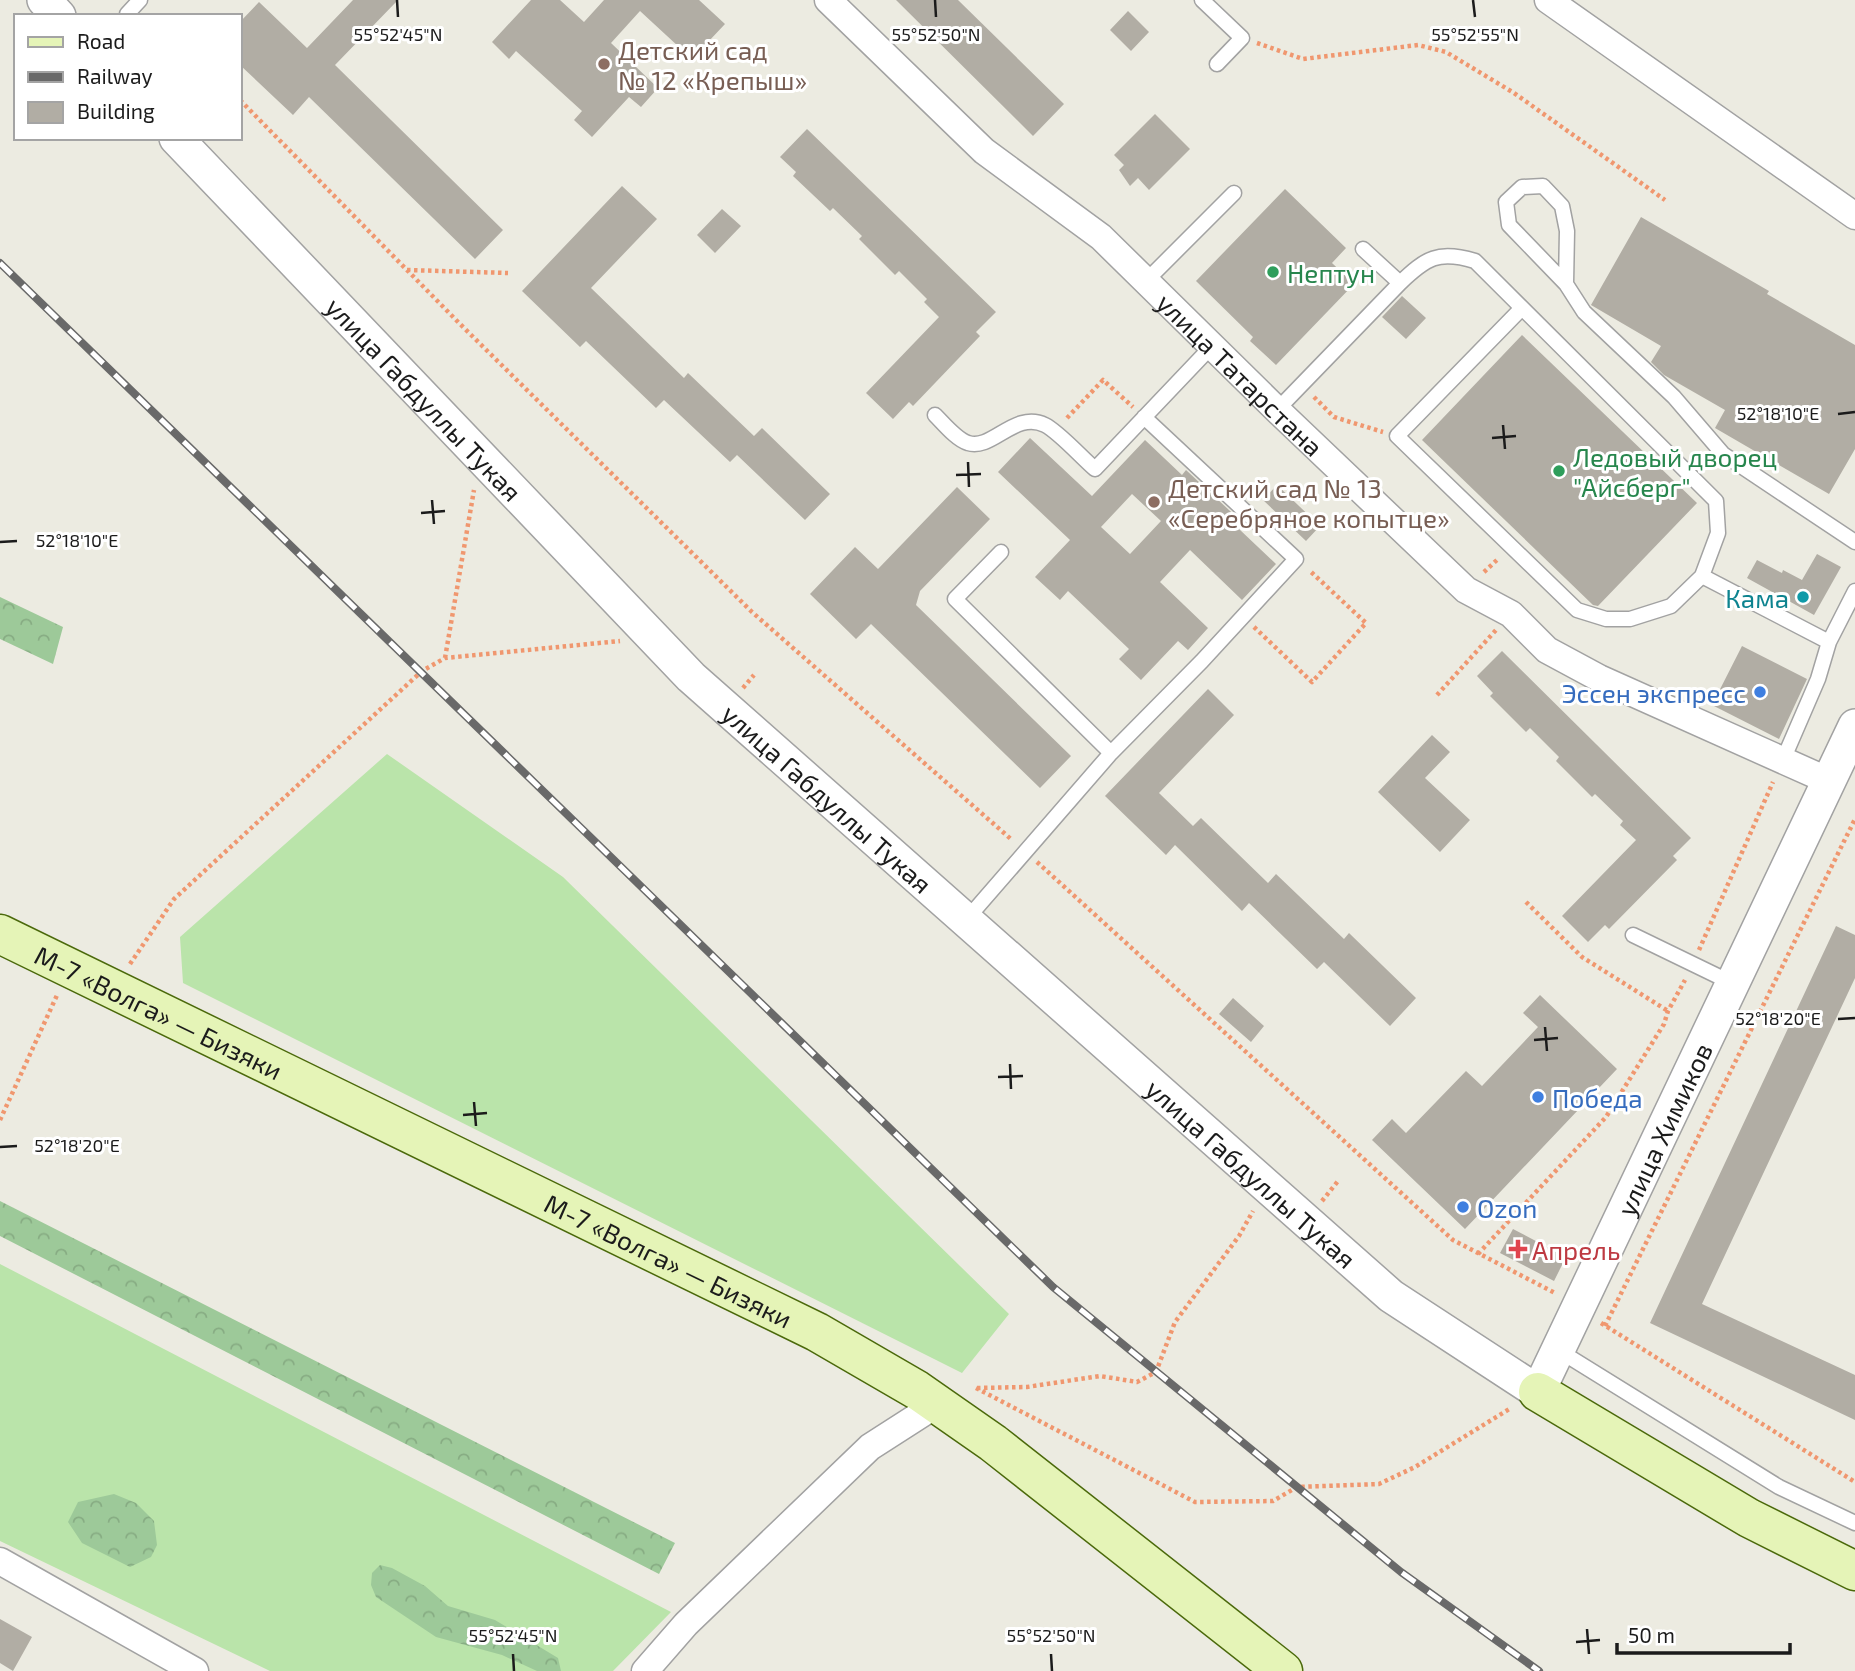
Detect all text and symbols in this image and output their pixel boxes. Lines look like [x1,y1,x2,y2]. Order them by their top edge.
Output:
legend [14,14,242,140]
text: 55°52'45"N [354,23,442,45]
text: 55°52'50"N [892,23,980,45]
text: 55°52'55"N [1431,23,1519,45]
text: Road [77,28,125,53]
place label: Детский сад № 12 «Крепыш» [618,34,807,95]
marker: Детский сад № 12 «Крепыш» [596,56,612,72]
text: Railway [77,63,153,88]
text: Building [77,98,155,123]
place label: Нептун [1287,257,1375,289]
marker: Нептун [1265,264,1281,280]
street label: улица Татарстана [1151,286,1330,462]
street label: улица Габдуллы Тукая [320,290,529,506]
text: 52°18'10"E [1737,402,1819,424]
place label: Ледовый дворец "Айсберг" [1573,441,1777,502]
marker: Ледовый дворец "Айсберг" [1551,463,1567,479]
place label: Детский сад № 13 «Серебряное копытце» [1168,472,1450,533]
marker: Детский сад № 13 «Серебряное копытце» [1146,494,1162,510]
text: 52°18'10"E [36,529,118,551]
place label: Кама [1725,582,1789,613]
marker: Кама [1795,589,1811,605]
place label: Эссен экспресс [1562,677,1746,708]
marker: Эссен экспресс [1752,684,1768,700]
street label: улица Габдуллы Тукая [716,697,939,899]
street label: М-7 «Волга» — Бизяки [30,938,288,1085]
text: 52°18'20"E [1735,1007,1821,1029]
street label: улица Химиков [1609,1037,1718,1221]
street label: улица Габдуллы Тукая [1140,1072,1363,1274]
place label: Победа [1552,1082,1643,1113]
marker: Победа [1530,1089,1546,1105]
text: 52°18'20"E [34,1134,120,1156]
street label: М-7 «Волга» — Бизяки [540,1186,798,1333]
place label: Ozon [1477,1192,1537,1223]
marker: Ozon [1455,1199,1471,1215]
place label: Апрель [1532,1234,1620,1265]
marker: Апрель [1510,1241,1526,1257]
scale bar [1617,1612,1790,1656]
text: 50 m [1628,1622,1675,1647]
text: 55°52'45"N [469,1624,557,1646]
text: 55°52'50"N [1007,1624,1095,1646]

